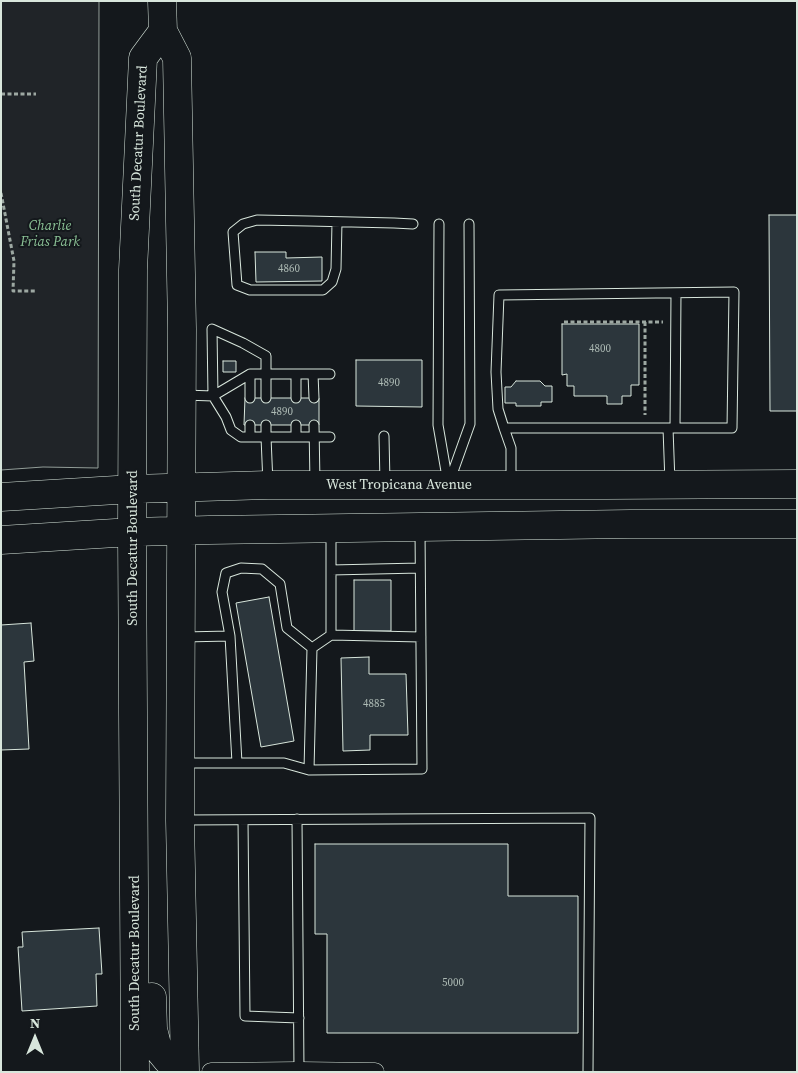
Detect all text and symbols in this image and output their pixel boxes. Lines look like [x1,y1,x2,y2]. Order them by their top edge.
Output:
street label: South Decatur Boulevard [127,65,151,221]
park label: Charlie Frias Park [20,218,80,250]
house number: 4860 [278,262,300,276]
house number: 4800 [589,342,611,356]
house number: 4890 [378,376,400,390]
house number: 4890 [271,405,293,419]
street label: South Decatur Boulevard [125,470,141,626]
street label: West Tropicana Avenue [326,477,472,493]
house number: 4885 [363,697,385,711]
street label: South Decatur Boulevard [127,875,143,1031]
house number: 5000 [442,976,464,990]
north arrow [10,1013,60,1063]
text: N [30,1013,40,1033]

